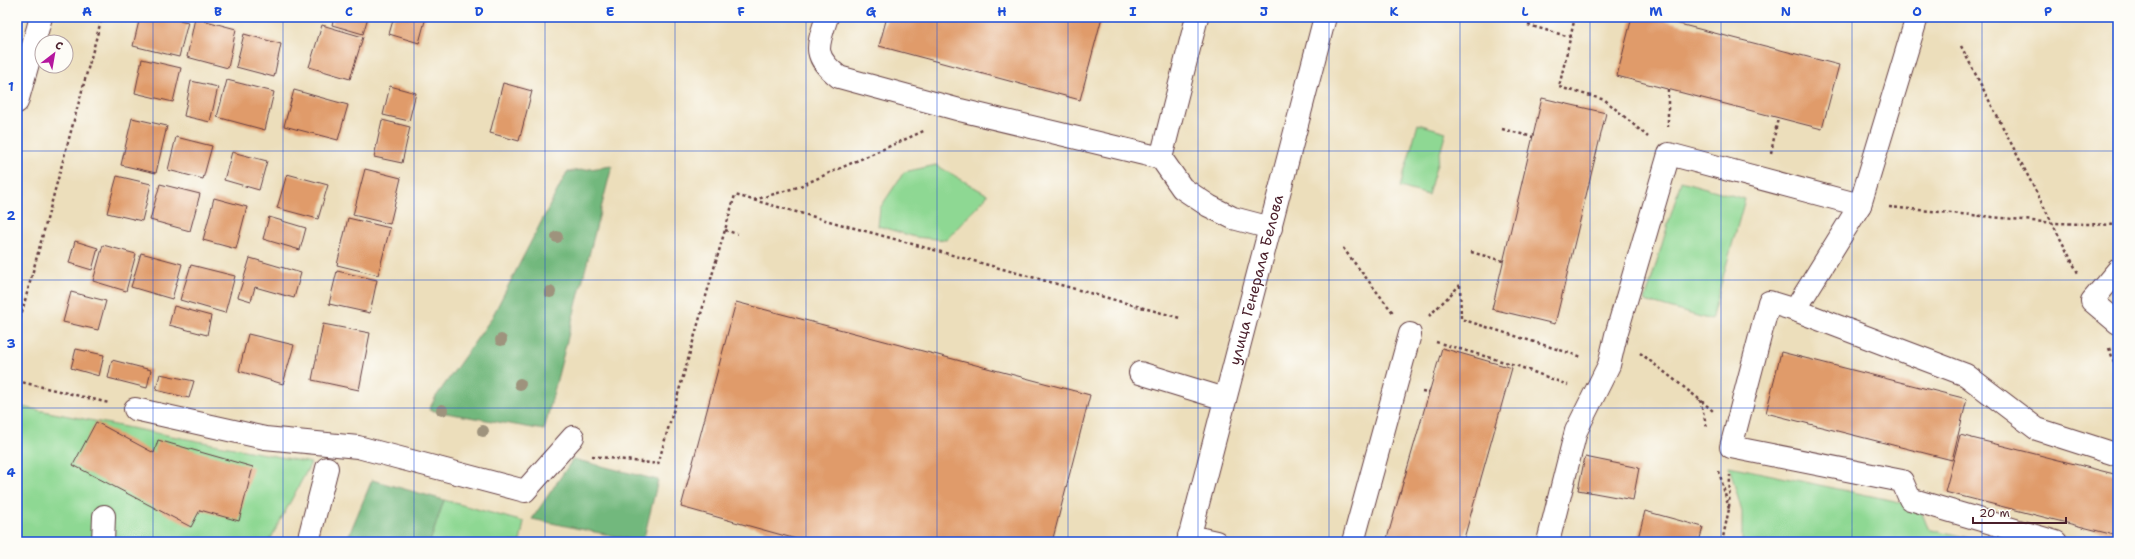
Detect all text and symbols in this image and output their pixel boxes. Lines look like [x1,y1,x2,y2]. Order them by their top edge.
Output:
text: A [82,3,92,20]
text: B [214,3,222,20]
text: C [345,3,353,20]
text: D [474,3,484,20]
text: E [606,3,615,20]
text: F [737,3,745,20]
text: G [866,3,877,20]
text: H [997,3,1007,20]
text: I [1129,3,1137,20]
text: J [1260,3,1268,20]
text: K [1390,3,1399,20]
text: L [1521,3,1529,20]
text: M [1649,3,1663,20]
text: N [1781,3,1791,20]
text: O [1912,3,1922,20]
text: P [2044,3,2052,20]
north arrow [34,34,74,74]
text: С [52,38,66,54]
text: 1 [8,78,14,95]
street label: улица Генерала Белова [1225,192,1288,367]
text: 2 [6,207,16,224]
text: 3 [6,335,16,352]
text: 4 [6,464,16,481]
scale bar [1973,499,2066,525]
text: 20 m [1979,505,2010,521]

